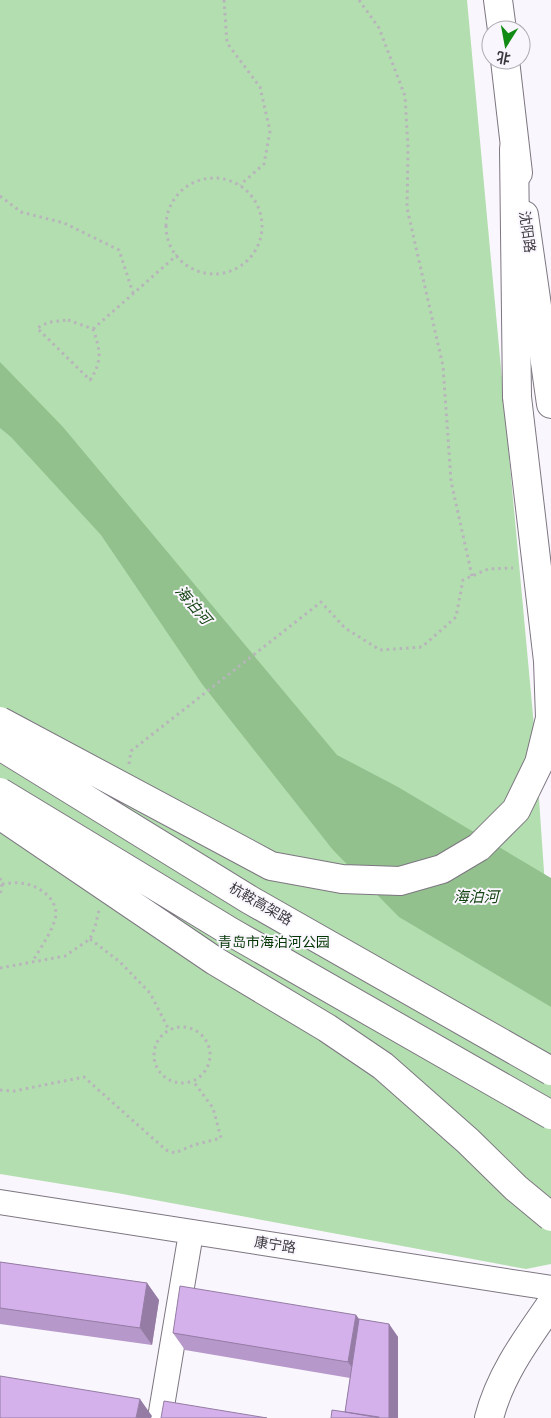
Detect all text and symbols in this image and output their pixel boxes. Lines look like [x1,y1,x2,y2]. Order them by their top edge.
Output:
north arrow [481,20,531,70]
text: 北 [495,47,512,66]
street label: 沈阳路 [515,210,537,254]
water label: 海泊河 [170,583,216,631]
street label: 杭鞍高架路 [225,879,295,930]
water label: 海泊河 [453,889,501,908]
park label: 青岛市海泊河公园 [218,935,330,952]
street label: 康宁路 [253,1233,297,1258]

